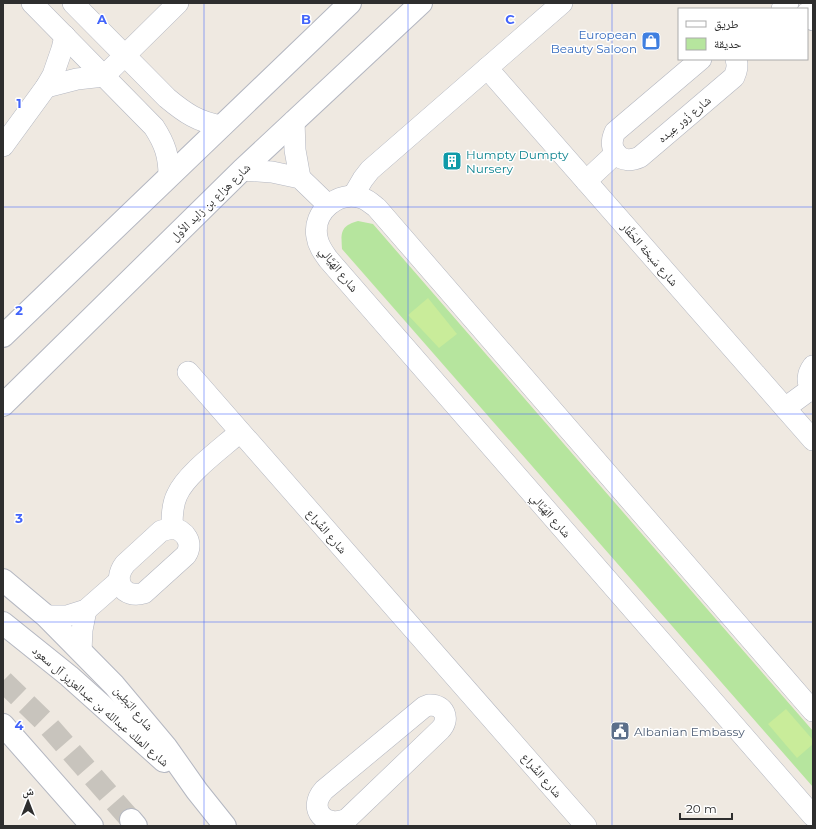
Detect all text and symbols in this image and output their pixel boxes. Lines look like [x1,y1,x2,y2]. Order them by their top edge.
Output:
legend [678,8,808,60]
text: A [96,11,108,27]
text: B [301,11,311,27]
text: C [505,11,515,27]
text: طريق [714,16,739,31]
place label: European Beauty Saloon [551,27,637,56]
shop icon: European Beauty Saloon [640,30,662,52]
text: حديقة [714,36,742,51]
street label: شارع زُور عِيده [654,92,714,146]
text: 1 [16,95,22,111]
place label: Humpty Dumpty Nursery [466,147,569,176]
building icon: Humpty Dumpty Nursery [441,150,463,172]
street label: شارع هزاع بن زايد الأول [167,160,254,245]
street label: شارع سَبخة الحَفَّار [617,218,682,290]
street label: شارع الهَيَّالي [314,243,362,297]
text: 2 [15,302,23,318]
street label: شارع الهَيَّالي [525,490,574,542]
street label: شارع الشِّراع [303,506,351,557]
text: 3 [14,510,23,526]
street label: شارع الملك عبدالله بن عبدالعزيز آل سعود [29,643,172,770]
street label: شارع البَطِين [110,683,157,734]
text: 4 [15,717,24,733]
public building icon: Albanian Embassy [609,720,631,742]
place label: Albanian Embassy [634,724,745,739]
street label: شارع الشِّراع [518,750,566,801]
north arrow [8,781,48,821]
text: ش [22,784,34,799]
scale bar [680,795,732,821]
text: 20 m [686,801,717,816]

